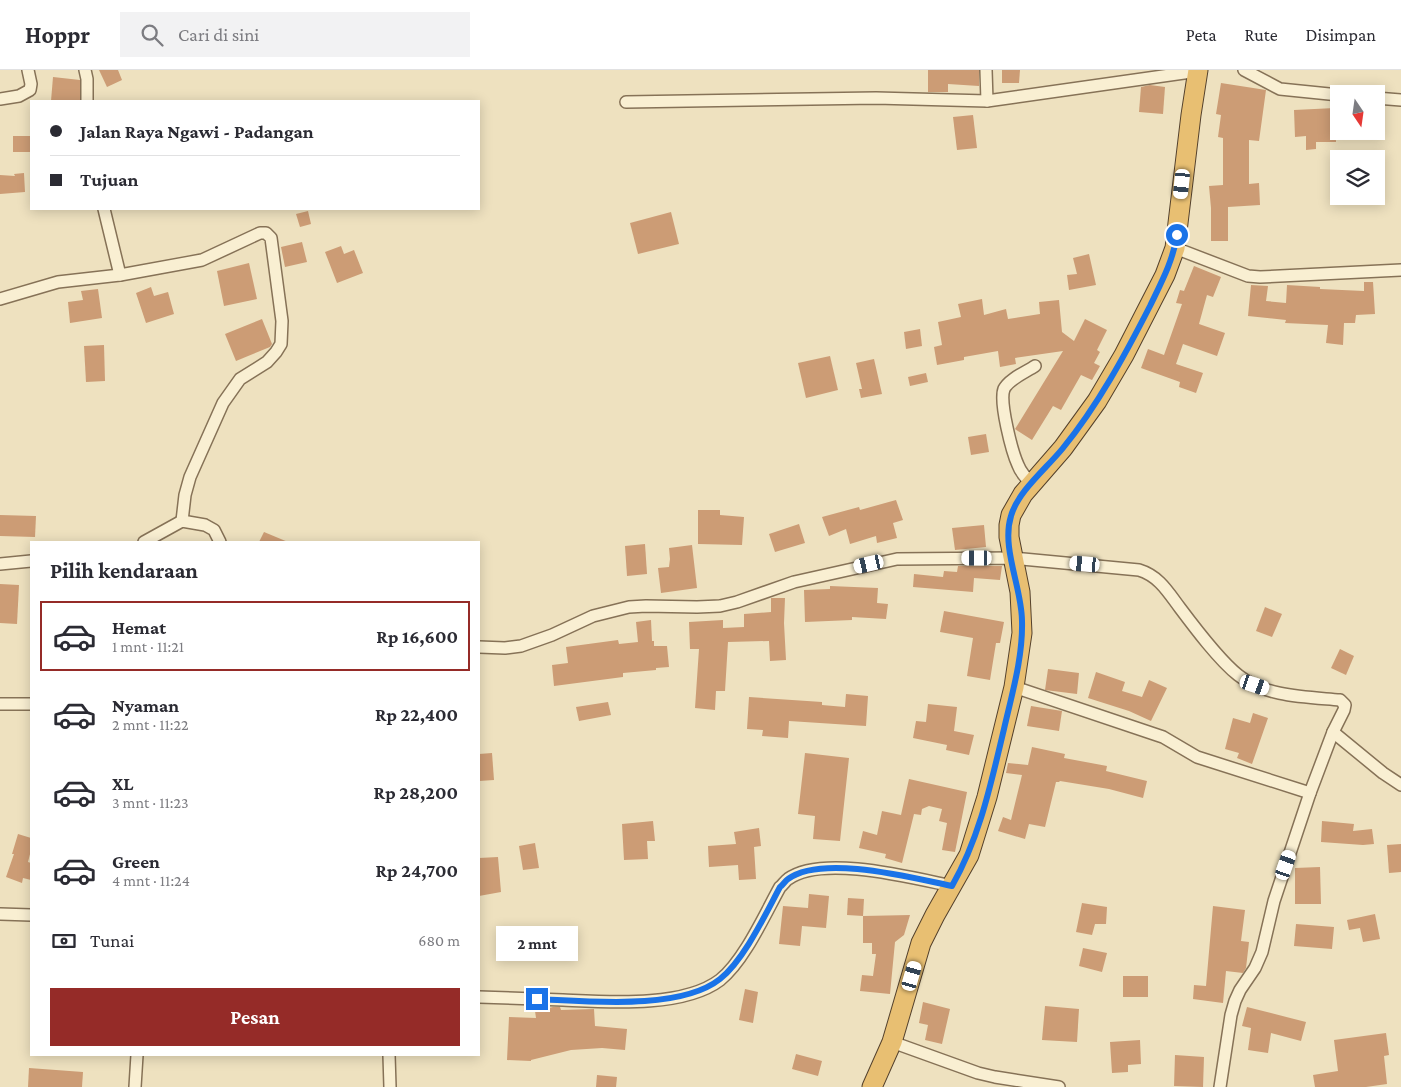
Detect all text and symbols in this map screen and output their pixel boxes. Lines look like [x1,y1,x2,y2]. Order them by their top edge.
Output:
search box [120,12,470,57]
text: Hoppr [25,21,90,48]
icon: search [138,21,166,49]
text: Cari di sini [178,24,259,45]
text: Peta [1186,25,1217,45]
text: Rute [1245,25,1278,45]
text: Disimpan [1306,25,1376,45]
north arrow [1330,85,1385,140]
map controls [1330,85,1385,205]
text: Jalan Raya Ngawi - Padangan [80,121,314,142]
button: layers [1330,150,1385,205]
car [1172,168,1191,200]
text: Tujuan [80,169,138,190]
route start [1166,224,1188,246]
car [962,551,992,566]
car [852,553,885,575]
car [1069,555,1100,573]
text: Pilih kendaraan [50,558,198,583]
icon: car [52,614,97,659]
text: Hemat [112,617,166,638]
text: Rp 16,600 [376,626,458,647]
text: 1 mnt · 11:21 [112,638,184,655]
car [1238,673,1271,697]
icon: car [52,692,97,737]
text: Nyaman [112,695,179,716]
text: Rp 22,400 [375,704,458,725]
text: 2 mnt · 11:22 [112,716,189,733]
icon: car [52,770,97,815]
text: XL [112,773,134,794]
text: Rp 28,200 [374,782,458,803]
text: 3 mnt · 11:23 [112,794,189,811]
icon: car [52,848,97,893]
car [1274,848,1297,882]
text: Green [112,851,160,872]
text: Rp 24,700 [376,860,458,881]
text: 4 mnt · 11:24 [112,872,190,889]
callout: 2 mnt [496,926,578,962]
icon: cash [50,927,78,955]
text: Tunai [90,930,134,951]
text: 680 m [418,932,460,949]
text: 2 mnt [517,935,557,952]
car [900,960,923,992]
button: Pesan [50,988,460,1046]
route end [526,988,548,1010]

